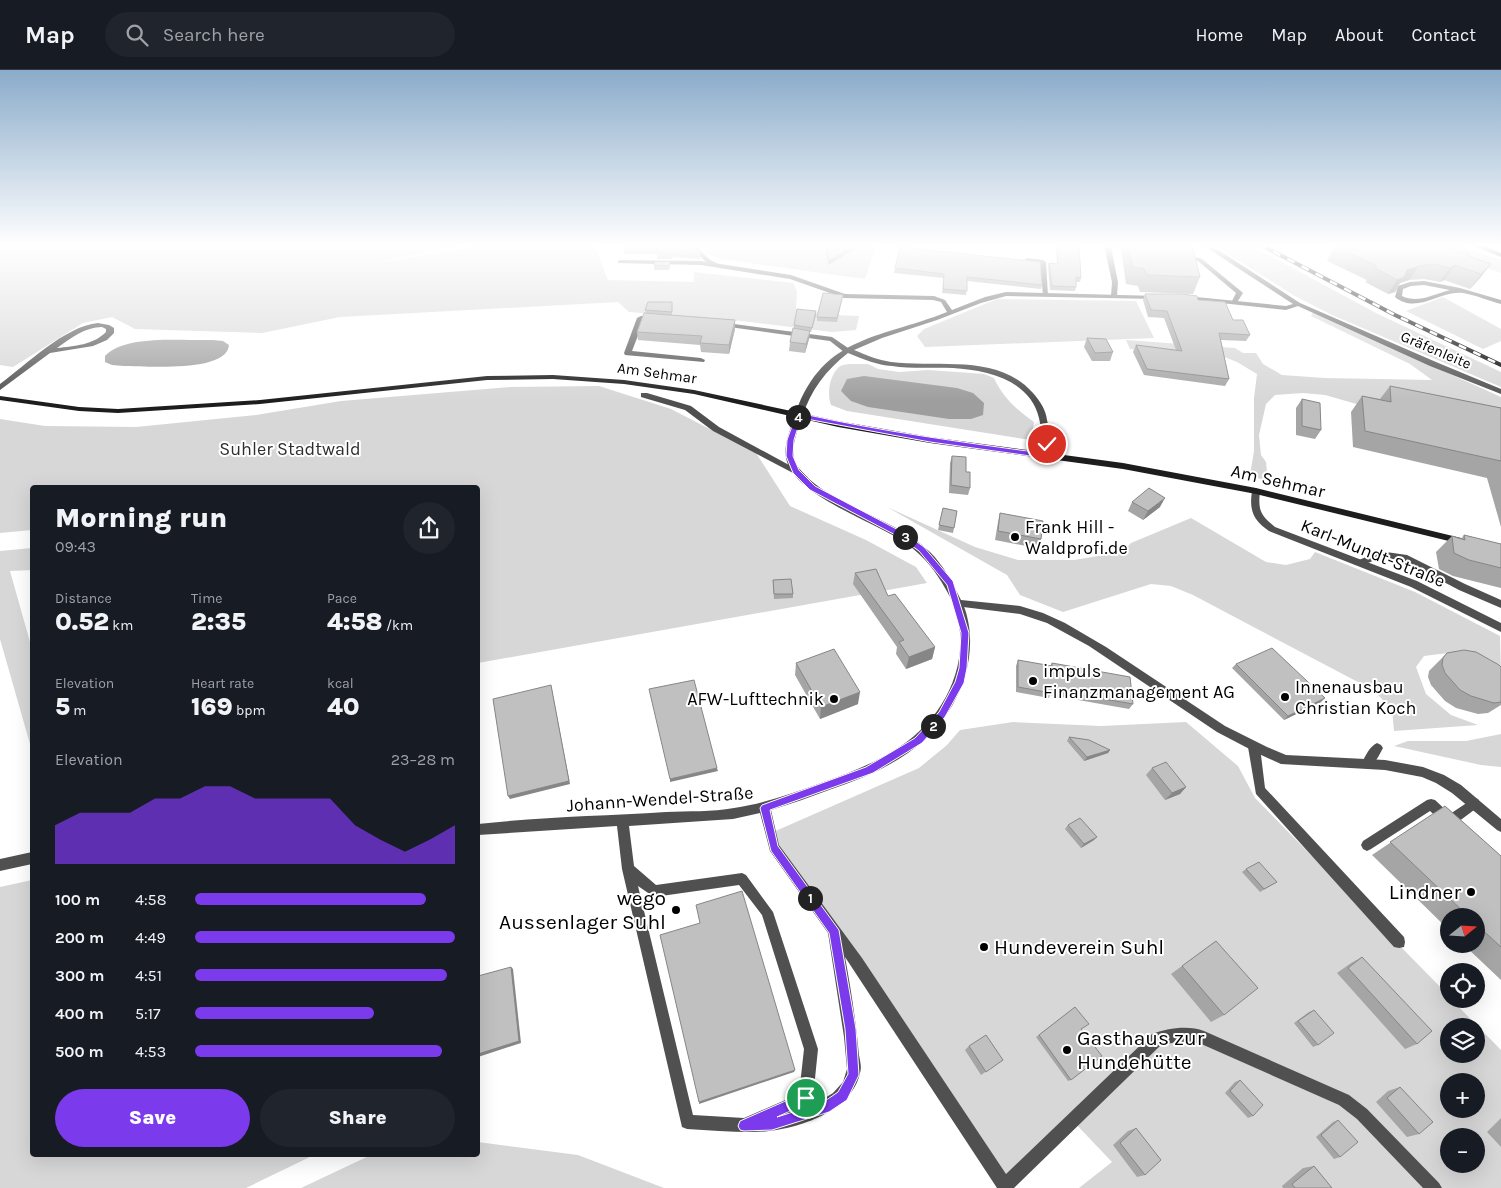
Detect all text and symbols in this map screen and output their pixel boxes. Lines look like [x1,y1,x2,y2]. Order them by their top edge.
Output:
search box [105,12,455,57]
text: Map [25,21,75,49]
icon: search [123,21,151,49]
text: Search here [163,24,265,46]
text: Home [1195,24,1243,46]
text: Map [1271,24,1307,46]
text: About [1335,24,1384,46]
text: Contact [1412,24,1476,46]
street label: Gräfenleite [1398,327,1474,373]
street label: Am Sehmar [616,359,698,388]
pin: 4 [786,404,810,430]
text: 4 [794,409,803,426]
pin [1026,423,1068,465]
icon: check [1033,430,1061,458]
park label: Suhler Stadtwald [219,438,361,460]
street label: Am Sehmar [1229,460,1328,503]
text: Morning run [55,501,227,534]
button: share [403,502,455,554]
street label: Karl-Mundt-Straße [1298,514,1448,592]
place label: Frank Hill - Waldprofi.de [1025,516,1128,559]
pin: 3 [892,524,918,550]
text: 3 [901,529,910,546]
marker: Frank Hill - Waldprofi.de [1009,531,1021,543]
text: 09:43 [55,537,96,556]
text: Distance [55,590,112,607]
text: Time [191,590,222,607]
text: Pace [327,590,357,607]
text: 0.52 [55,607,109,636]
text: 2:35 [191,607,246,636]
text: 4:58 [327,607,383,636]
text: km [109,617,133,634]
text: /km [383,617,413,634]
place label: impuls Finanzmanagement AG [1043,660,1235,703]
text: Elevation [55,675,114,692]
text: Heart rate [191,675,254,692]
text: kcal [327,675,354,692]
marker: impuls Finanzmanagement AG [1027,675,1039,687]
place label: Innenausbau Christian Koch [1295,676,1416,719]
place label: AFW-Lufttechnik [687,688,824,710]
marker: Innenausbau Christian Koch [1279,691,1291,703]
text: 5 [55,692,70,721]
text: 169 [191,692,233,721]
text: 40 [327,692,360,721]
marker: AFW-Lufttechnik [828,693,840,705]
text: m [70,702,86,719]
text: bpm [233,702,266,719]
pin: 2 [920,714,946,738]
text: 2 [929,718,938,735]
text: Elevation [55,750,123,769]
text: 23–28 m [391,750,455,769]
street label: Johann-Wendel-Straße [566,782,754,816]
place label: Lindner [1389,880,1461,904]
place label: wego Aussenlager Suhl [499,886,666,934]
pin: 1 [798,886,822,910]
marker: Lindner [1465,886,1477,898]
text: 100 m [55,890,100,909]
text: 4:58 [135,890,167,909]
text: 1 [808,890,813,907]
marker: wego Aussenlager Suhl [670,904,682,916]
north arrow [1440,908,1485,952]
map controls [1440,908,1485,1173]
text: 200 m [55,928,104,947]
text: 4:49 [135,928,166,947]
place label: Hundeverein Suhl [994,935,1164,959]
marker: Hundeverein Suhl [978,941,990,953]
button: locate [1440,963,1485,1008]
text: 300 m [55,966,104,985]
text: 4:51 [135,966,162,985]
text: 400 m [55,1004,104,1023]
text: 5:17 [135,1004,161,1023]
button: layers [1440,1018,1485,1063]
place label: Gasthaus zur Hundehütte [1077,1026,1205,1074]
text: 500 m [55,1042,104,1061]
text: 4:53 [135,1042,166,1061]
marker: Gasthaus zur Hundehütte [1061,1044,1073,1056]
button: + [1440,1073,1485,1118]
pin [785,1077,827,1119]
icon: arrive [792,1084,820,1112]
button: Save [55,1089,250,1147]
button: Share [260,1089,455,1147]
button: − [1440,1128,1485,1173]

